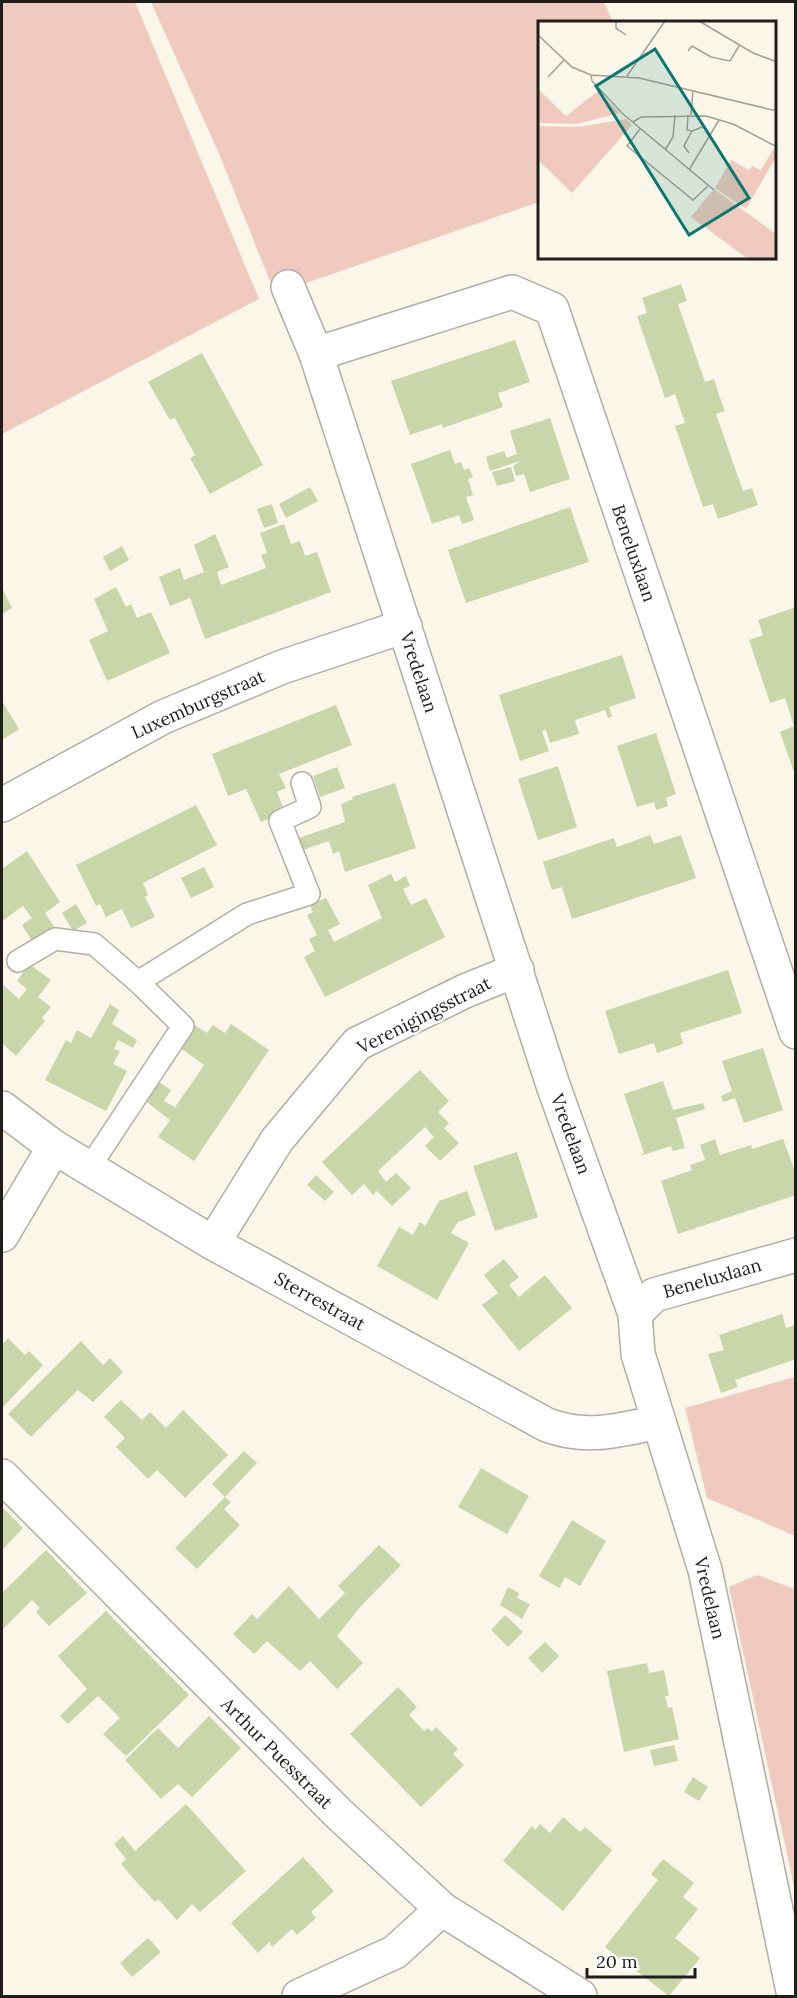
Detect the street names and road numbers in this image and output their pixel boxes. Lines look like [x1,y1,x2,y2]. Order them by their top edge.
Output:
street label: Beneluxlaan [607,501,661,605]
street label: Vredelaan [395,628,443,715]
street label: Luxemburgstraat [128,664,268,744]
street label: Verenigingsstraat [352,971,495,1059]
street label: Vredelaan [546,1090,596,1177]
street label: Beneluxlaan [660,1253,764,1303]
street label: Sterrestraat [270,1267,370,1335]
street label: Vredelaan [689,1554,731,1641]
street label: Arthur Puesstraat [216,1692,338,1814]

